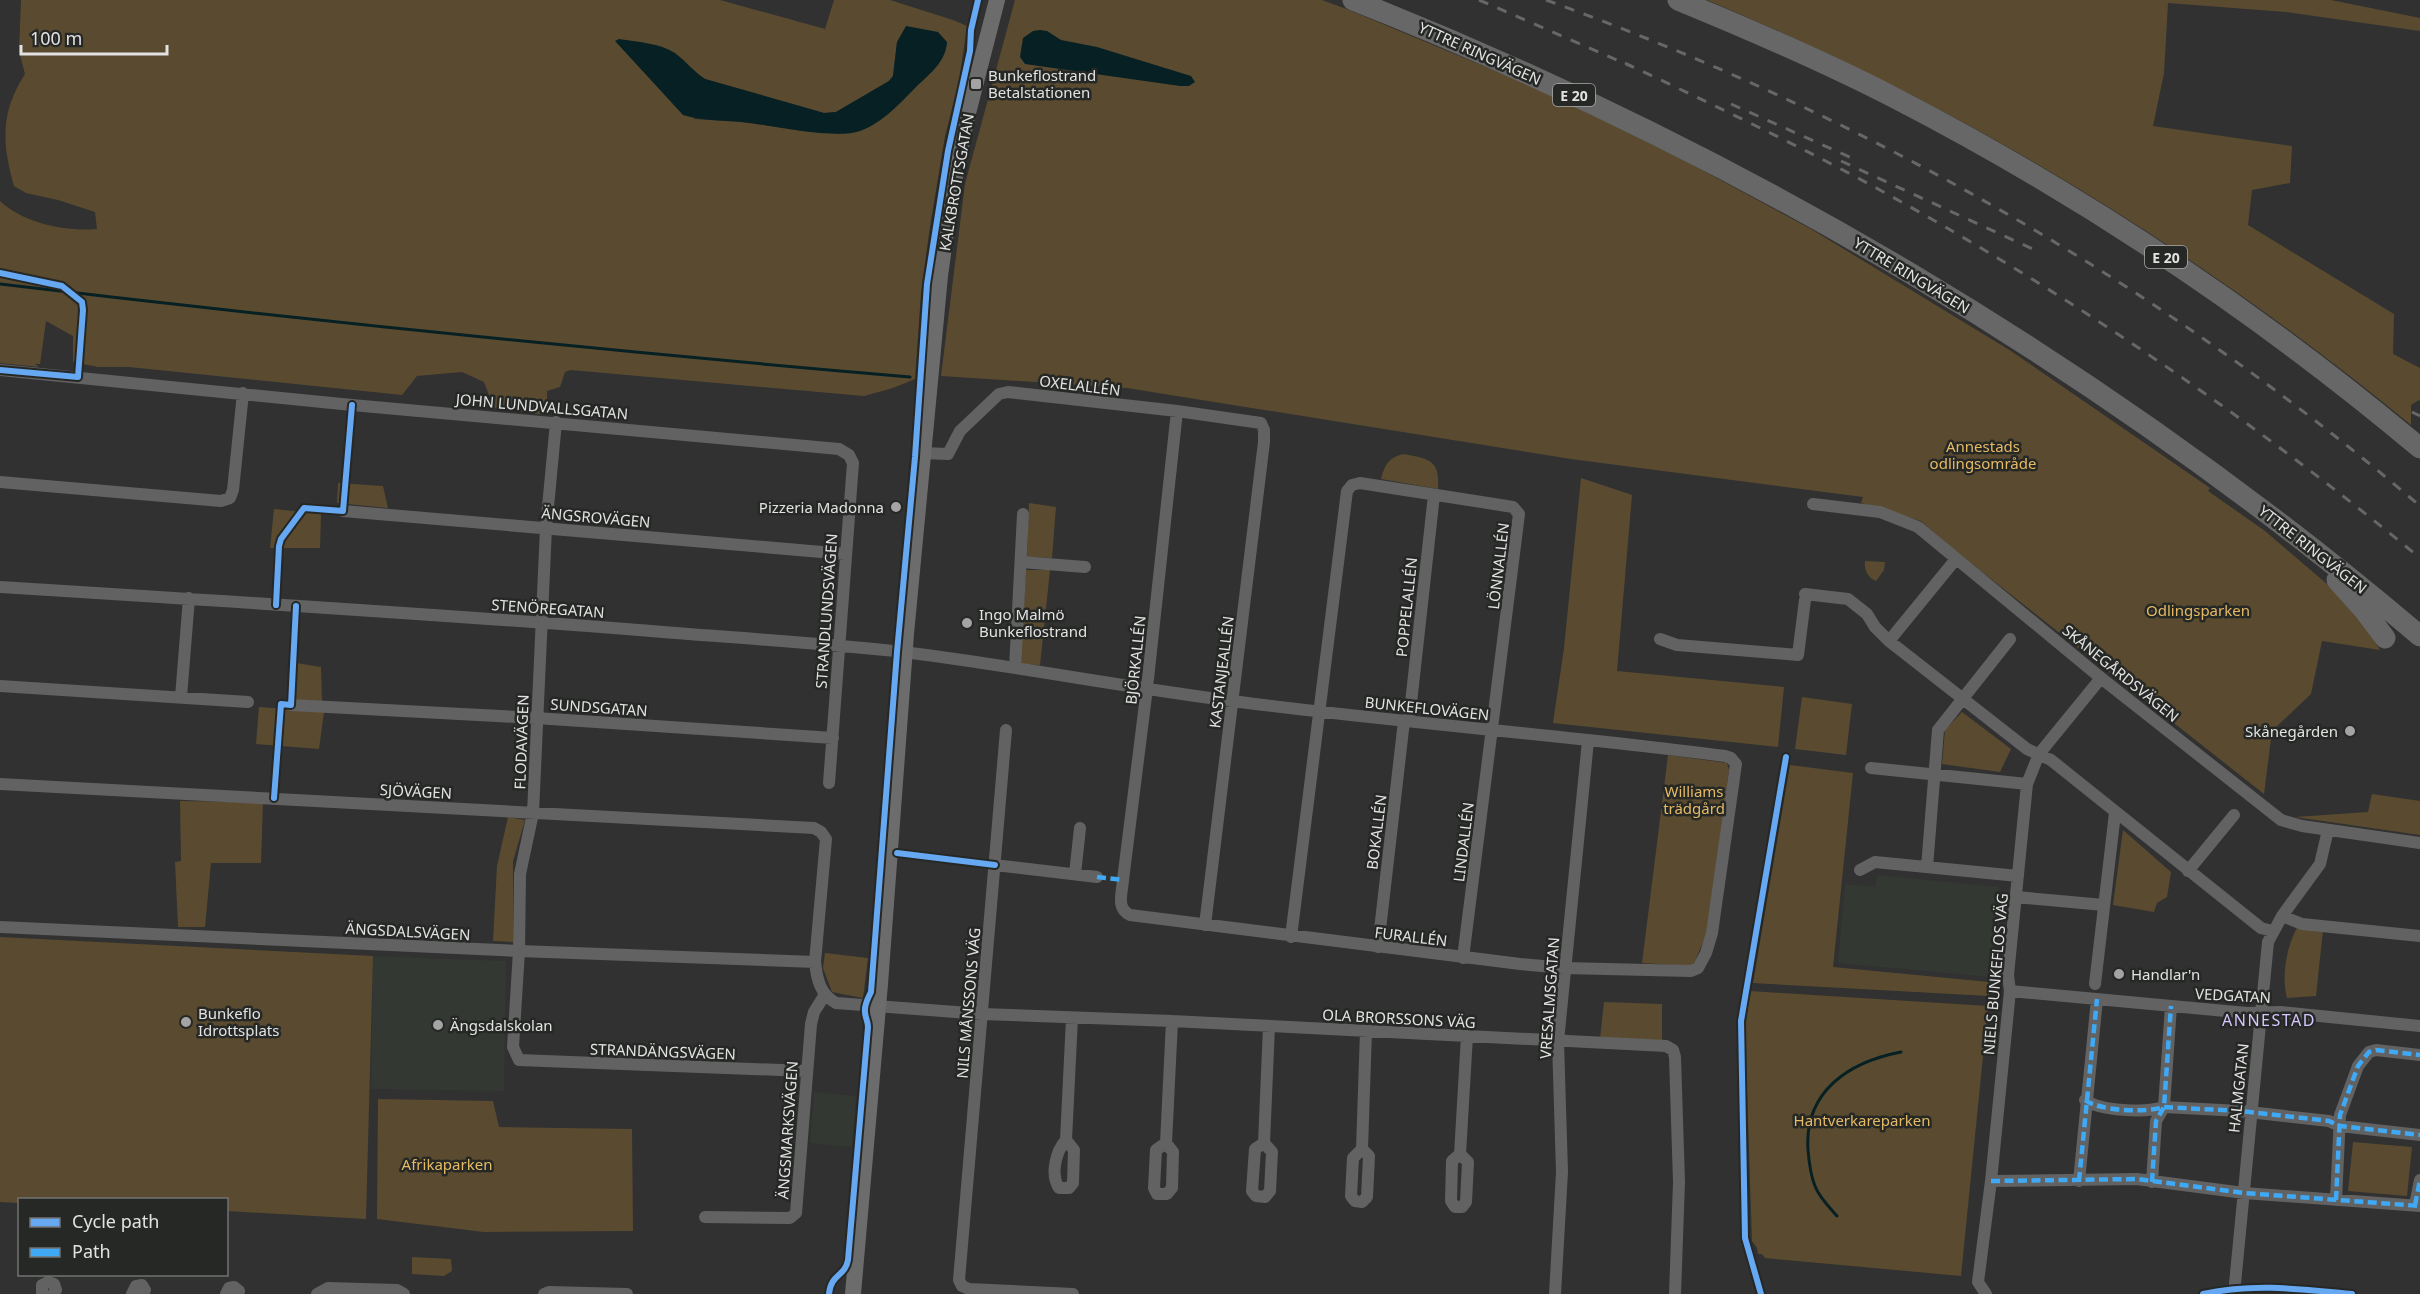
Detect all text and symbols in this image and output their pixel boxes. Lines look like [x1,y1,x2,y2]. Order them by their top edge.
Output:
street label: YTTRE RINGVÄGEN [1416,17,1544,89]
scale bar [21,18,166,56]
text: 100 m [30,26,82,50]
place label: Bunkeflostrand Betalstationen [988,65,1096,102]
marker: Bunkeflostrand Betalstationen [969,77,983,91]
road number: E 20 [1553,84,1595,106]
street label: KALKBROTTSGATAN [934,112,978,252]
street label: YTTRE RINGVÄGEN [1850,232,1974,318]
road number: E 20 [2145,246,2187,268]
street label: OXELALLÉN [1038,370,1122,400]
street label: JOHN LUNDVALLSGATAN [453,388,629,423]
park label: Annestads odlingsområde [1930,436,2036,473]
place label: Pizzeria Madonna [759,497,884,517]
marker: Pizzeria Madonna [889,500,903,514]
street label: YTTRE RINGVÄGEN [2255,500,2371,598]
street label: ÄNGSROVÄGEN [541,502,651,532]
street label: LÖNNALLÉN [1483,522,1513,610]
street label: STRANDLUNDSVÄGEN [811,533,841,689]
street label: POPPELALLÉN [1391,556,1421,658]
street label: STENÖREGATAN [491,594,605,622]
park label: Odlingsparken [2146,600,2250,620]
place label: Ingo Malmö Bunkeflostrand [979,604,1087,641]
street label: BJÖRKALLÉN [1120,615,1150,705]
street label: KASTANJEALLÉN [1204,615,1238,729]
marker: Ingo Malmö Bunkeflostrand [960,616,974,630]
street label: SKÅNEGÅRDSVÄGEN [2059,620,2183,726]
street label: BUNKEFLOVÄGEN [1364,692,1490,724]
street label: FLODAVÄGEN [509,694,533,790]
street label: SUNDSGATAN [550,694,648,720]
place label: Skånegården [2245,721,2338,741]
marker: Skånegården [2343,724,2357,738]
street label: SJÖVÄGEN [379,779,453,803]
park label: Williams trädgård [1663,781,1725,818]
street label: BOKALLÉN [1361,793,1391,871]
street label: LINDALLÉN [1448,801,1478,883]
street label: NIELS BUNKEFLOS VÄG [1978,892,2012,1056]
street label: ÄNGSDALSVÄGEN [345,918,471,944]
street label: FURALLÉN [1373,922,1449,950]
street label: NILS MÅNSSONS VÄG [951,927,985,1079]
street label: VRESALMSGATAN [1535,936,1563,1060]
place label: Handlar'n [2131,964,2200,984]
marker: Handlar'n [2112,967,2126,981]
street label: VEDGATAN [2195,983,2271,1007]
place label: Bunkeflo Idrottsplats [198,1003,279,1040]
street label: OLA BRORSSONS VÄG [1322,1004,1476,1032]
district label: ANNESTAD [2222,1009,2316,1031]
marker: Bunkeflo Idrottsplats [179,1015,193,1029]
place label: Ängsdalskolan [450,1015,553,1035]
marker: Ängsdalskolan [431,1018,445,1032]
street label: STRANDÄNGSVÄGEN [590,1038,736,1064]
street label: HALMGATAN [2223,1042,2253,1134]
street label: ÄNGSMARKSVÄGEN [772,1060,802,1200]
park label: Hantverkareparken [1794,1110,1930,1130]
park label: Afrikaparken [402,1154,492,1174]
legend [18,1198,228,1276]
text: Cycle path [72,1209,159,1233]
text: Path [72,1239,111,1263]

